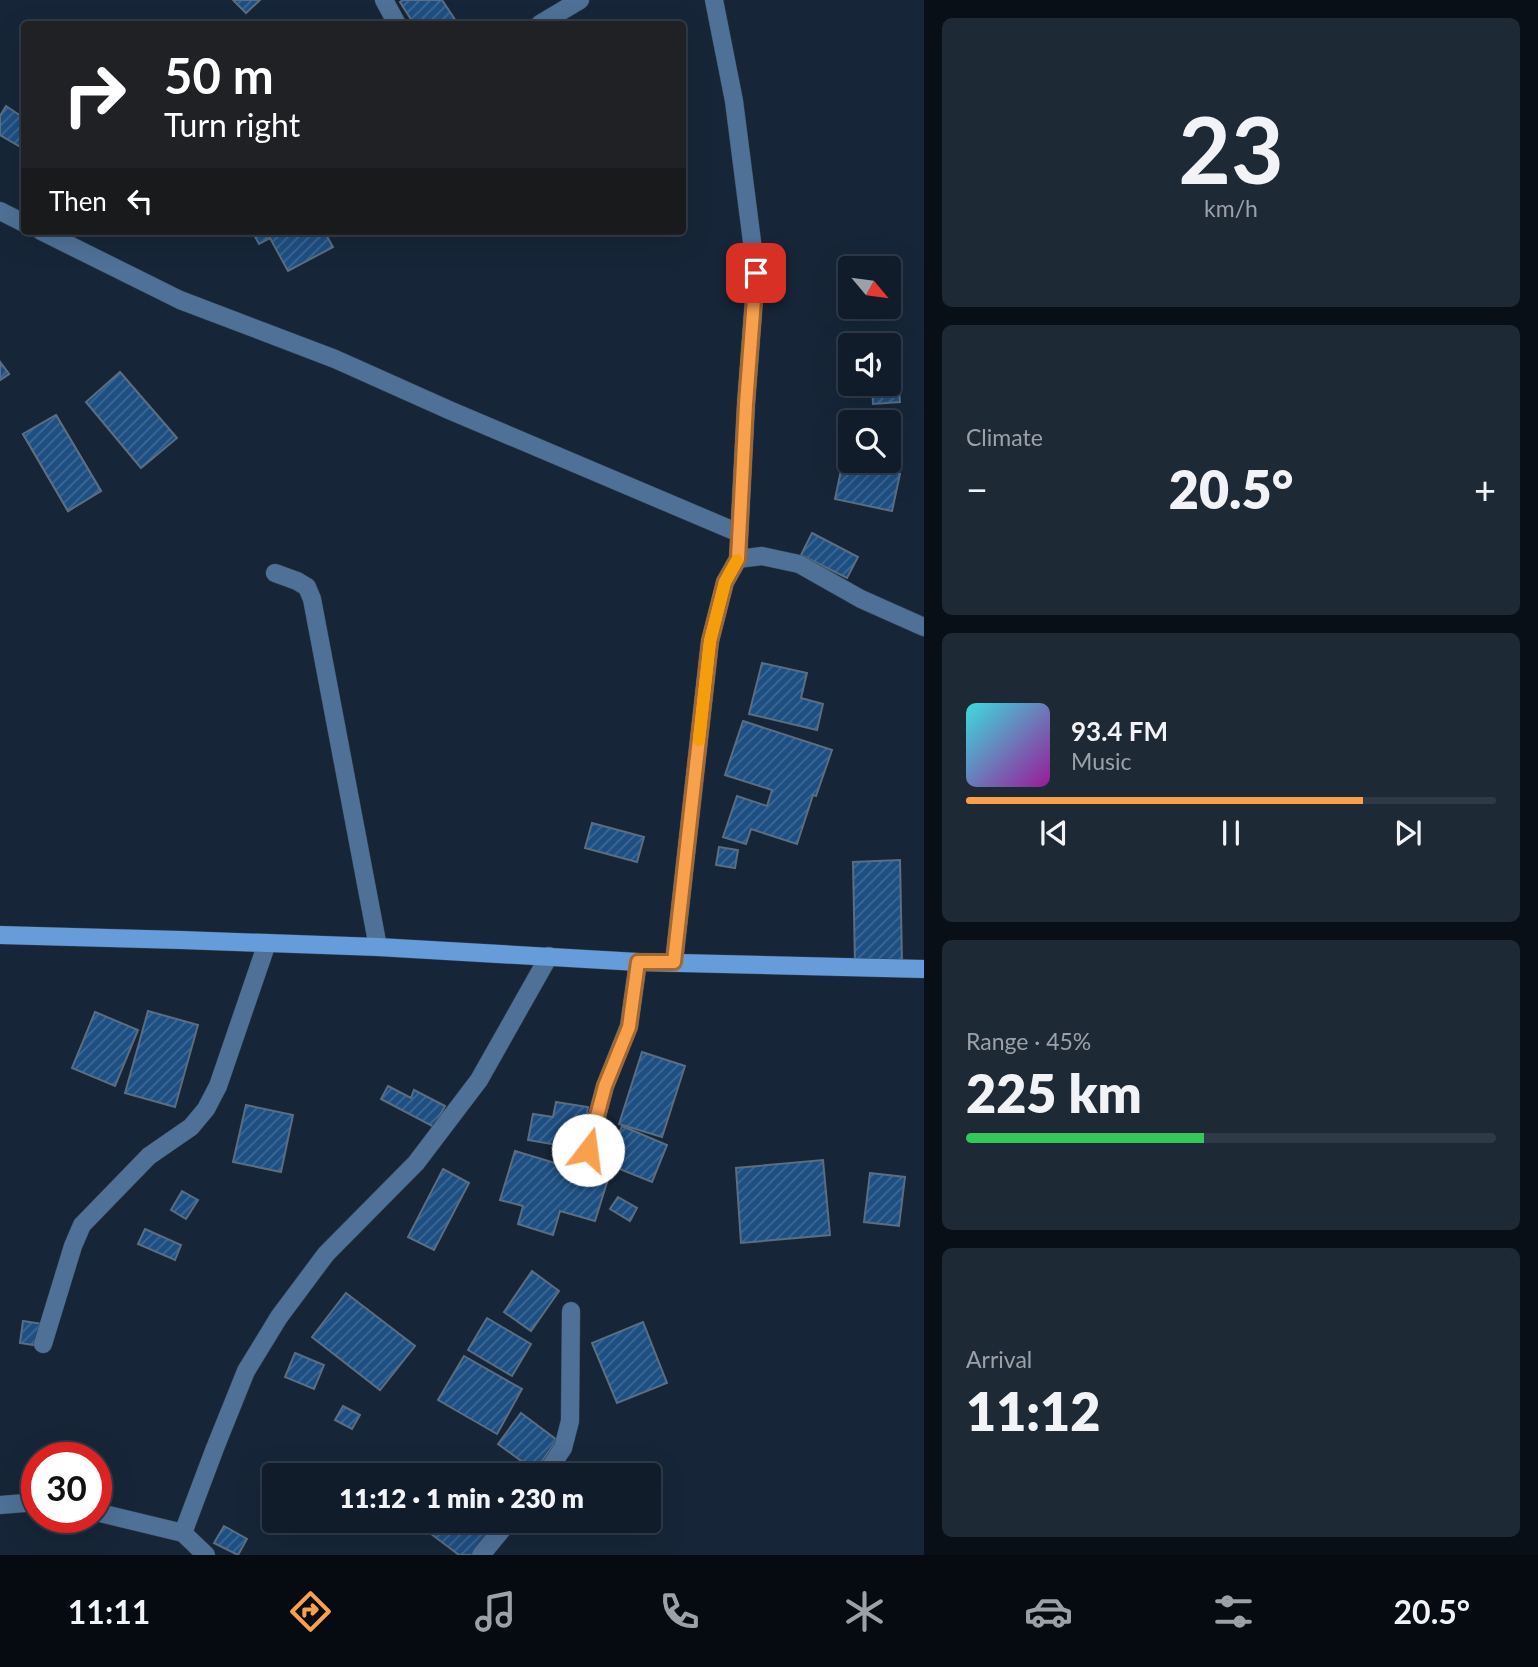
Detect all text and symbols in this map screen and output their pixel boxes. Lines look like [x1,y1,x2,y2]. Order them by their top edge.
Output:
text: 50 m [164,46,274,104]
icon: right [49,49,140,140]
text: 23 [1178,94,1284,203]
text: Turn right [164,105,300,144]
icon: left [121,182,159,220]
text: Then [49,185,107,217]
text: km/h [1204,194,1258,222]
pin [726,243,786,303]
icon: arrive [737,254,775,292]
north arrow [838,256,901,318]
map controls [838,256,901,473]
button: sound [838,333,901,396]
button: search [838,410,901,473]
text: Climate [966,423,1043,451]
text: 20.5° [1169,458,1293,520]
text: − [966,466,988,512]
text: + [1474,466,1496,512]
text: 93.4 FM [1071,715,1168,747]
text: Music [1071,747,1131,775]
icon: previous [1035,814,1073,852]
icon: pause [1212,814,1250,852]
icon: next [1389,814,1427,852]
text: Range · 45% [966,1027,1091,1055]
text: 225 km [966,1062,1142,1124]
position arrow [551,1113,625,1187]
text: Arrival [966,1345,1032,1373]
text: 11:12 [966,1380,1100,1442]
speed limit sign: 30 [21,1442,112,1533]
text: 11:12 · 1 min · 230 m [339,1482,584,1514]
icon: directions [286,1587,335,1636]
icon: music [471,1587,520,1636]
icon: phone [655,1587,704,1636]
icon: climate [840,1587,889,1636]
icon: car [1024,1587,1073,1636]
icon: filters [1209,1587,1258,1636]
text: 11:11 [68,1592,150,1631]
text: 20.5° [1394,1592,1470,1631]

